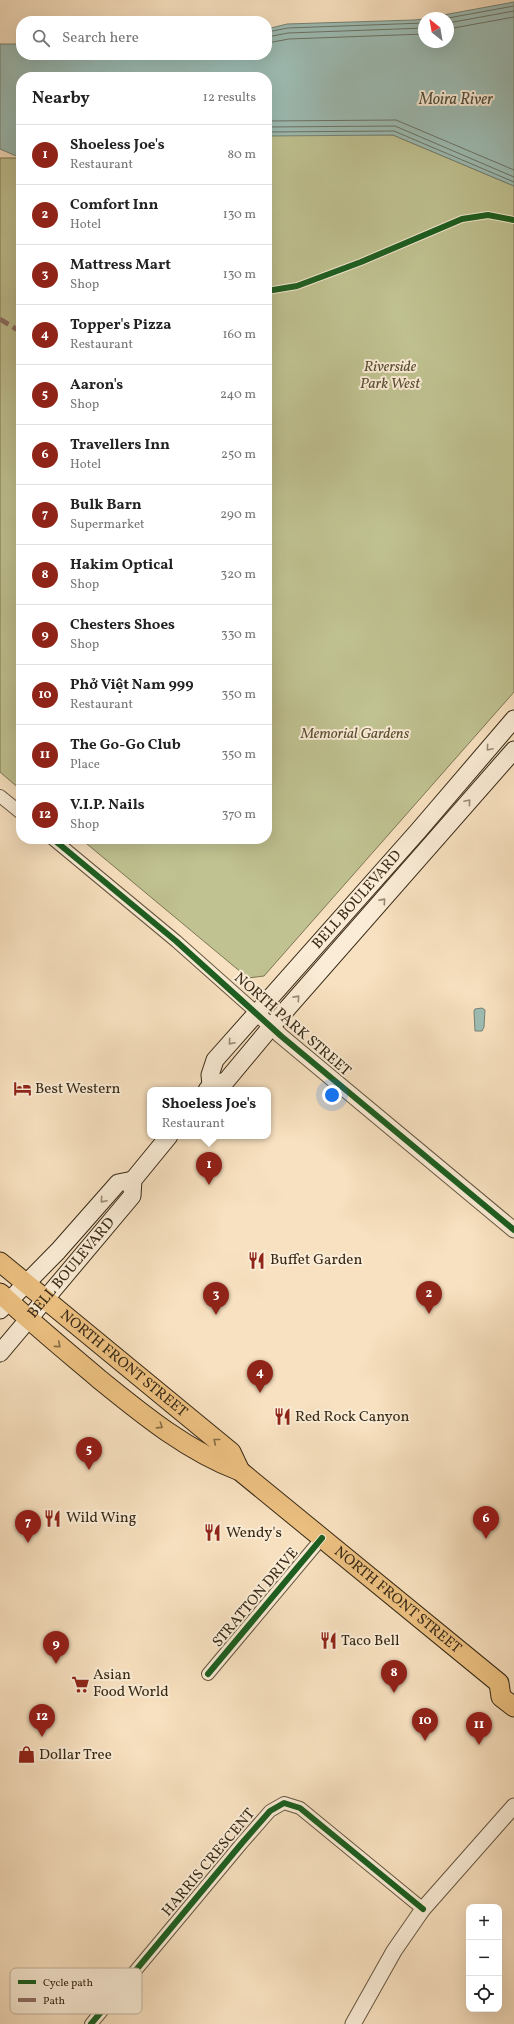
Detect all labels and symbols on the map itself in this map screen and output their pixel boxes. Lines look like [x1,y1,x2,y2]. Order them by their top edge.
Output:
north arrow [418,12,454,48]
water label: Moira River [418,89,494,111]
park label: Riverside Park West [360,357,421,395]
park label: Memorial Gardens [300,724,410,745]
one-way arrow [486,744,493,751]
one-way arrow [464,800,471,807]
street label: BELL BOULEVARD [307,846,407,954]
one-way arrow [378,898,385,905]
street label: NORTH PARK STREET [229,968,355,1082]
one-way arrow [292,995,299,1003]
one-way arrow [228,1037,235,1045]
hotel icon: Best Western [12,1079,32,1099]
place label: Best Western [35,1079,121,1100]
your location [322,1085,342,1105]
pin: 1 [196,1152,222,1185]
one-way arrow [100,1195,107,1203]
street label: BELL BOULEVARD [23,1213,120,1323]
restaurant icon: Buffet Garden [247,1250,267,1270]
place label: Buffet Garden [270,1250,362,1271]
pin: 2 [416,1281,442,1314]
pin: 3 [203,1282,229,1315]
street label: NORTH FRONT STREET [55,1305,192,1422]
one-way arrow [54,1340,61,1347]
pin: 4 [247,1360,273,1393]
restaurant icon: Red Rock Canyon [272,1407,292,1427]
place label: Red Rock Canyon [295,1407,410,1428]
one-way arrow [155,1421,162,1428]
pin: 5 [76,1437,102,1470]
one-way arrow [214,1438,221,1445]
pin: 6 [473,1506,499,1539]
restaurant icon: Wild Wing [43,1508,63,1528]
place label: Wild Wing [66,1508,137,1529]
pin: 7 [15,1510,41,1543]
restaurant icon: Wendy's [203,1523,223,1543]
place label: Wendy's [226,1523,282,1544]
street label: NORTH FRONT STREET [329,1542,466,1659]
street label: STRATTON DRIVE [208,1544,304,1652]
pin: 9 [43,1631,69,1664]
restaurant icon: Taco Bell [318,1631,338,1651]
place label: Taco Bell [341,1631,399,1652]
pin: 8 [381,1660,407,1693]
place label: Asian Food World [93,1665,169,1703]
supermarket icon: Asian Food World [70,1674,90,1694]
pin: 12 [29,1704,55,1737]
pin: 10 [412,1708,438,1741]
pin: 11 [466,1712,492,1745]
shop icon: Dollar Tree [16,1745,36,1765]
place label: Dollar Tree [39,1745,112,1766]
street label: HARRIS CRESCENT [158,1804,261,1921]
legend [10,1968,142,2014]
text: Cycle path [43,1976,93,1991]
text: Path [43,1994,66,2009]

